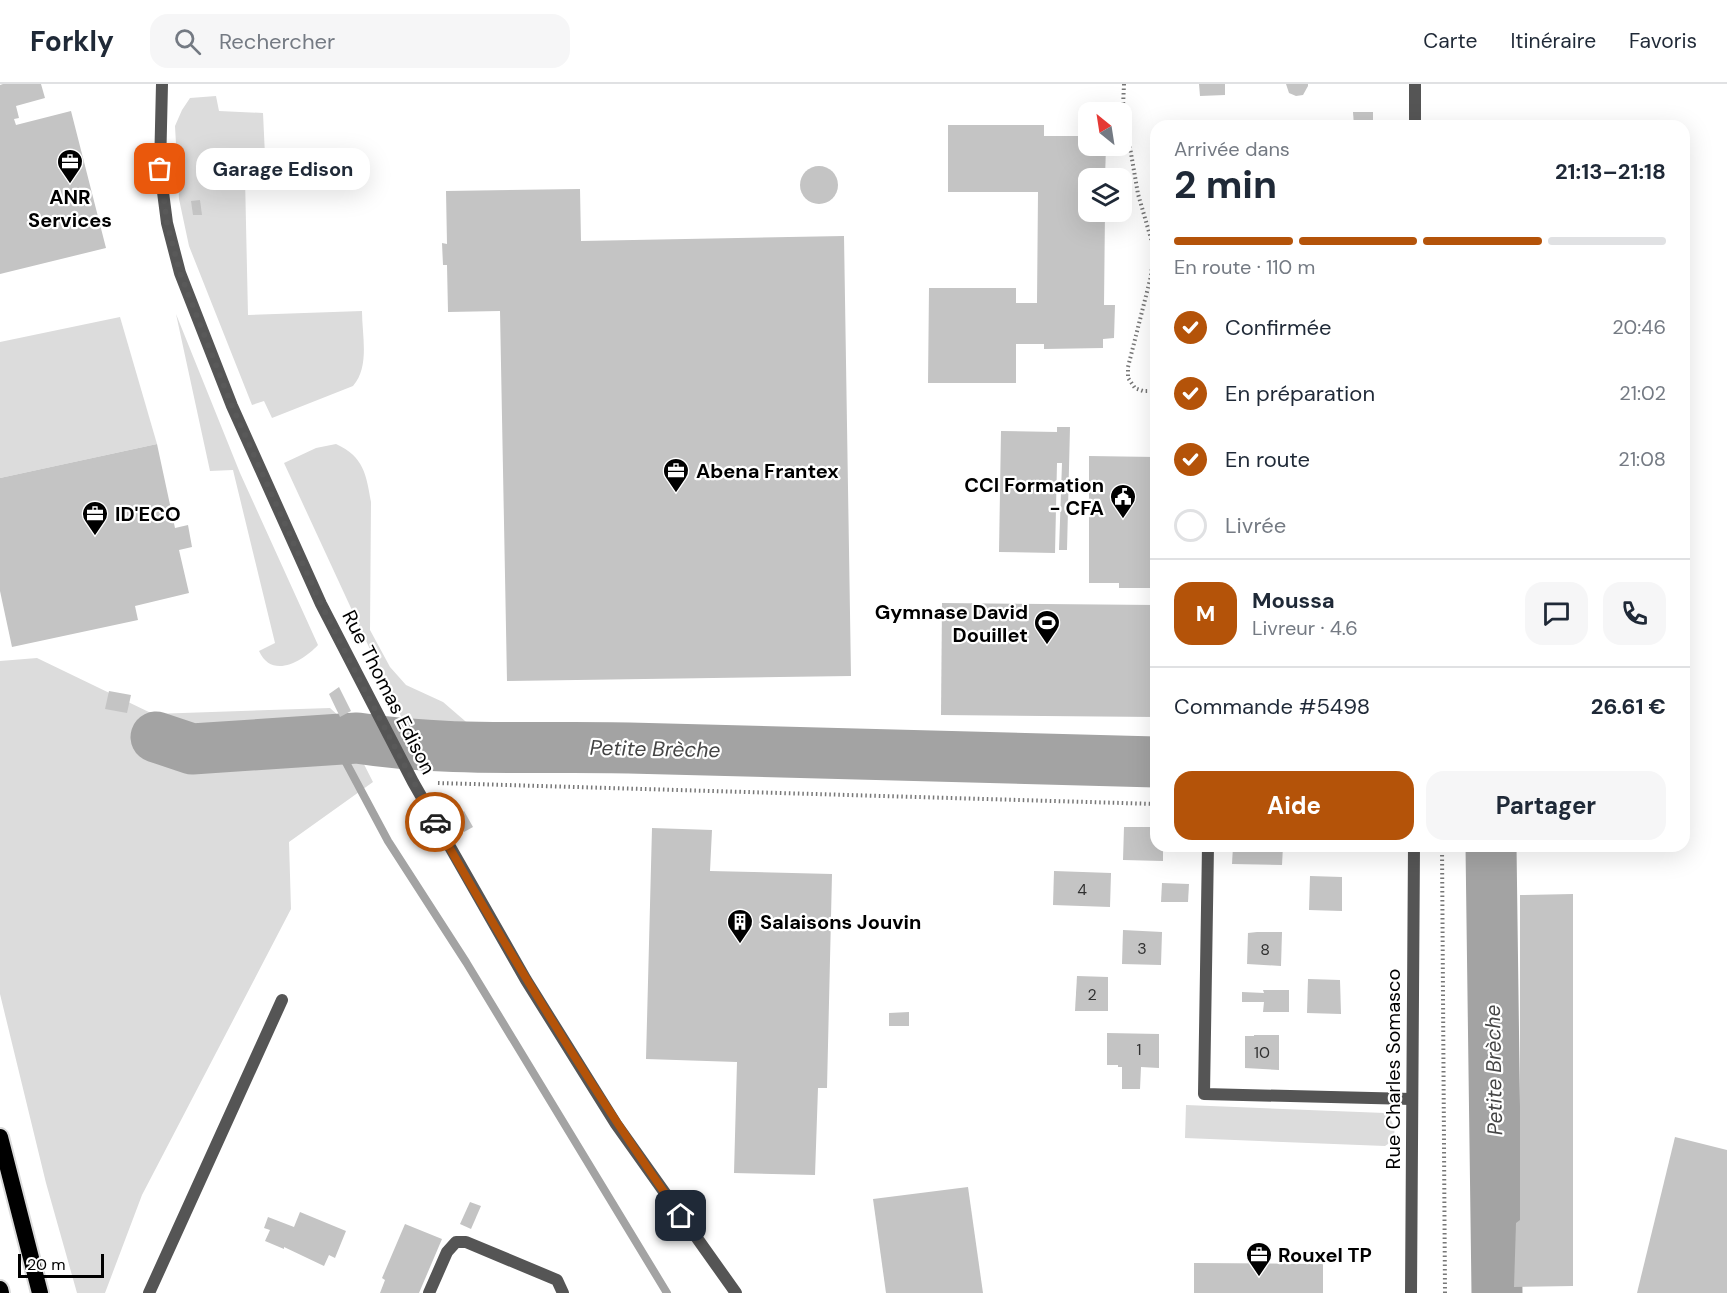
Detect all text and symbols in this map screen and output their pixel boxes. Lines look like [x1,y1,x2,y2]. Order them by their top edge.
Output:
search box [150,14,570,68]
text: Forkly [30,23,114,60]
icon: search [171,25,204,58]
text: Rechercher [219,27,335,56]
text: Carte [1423,27,1477,55]
text: Itinéraire [1510,27,1596,55]
text: Favoris [1629,27,1697,55]
north arrow [1078,102,1132,156]
map controls [1078,102,1132,222]
text: Arrivée dans [1174,136,1290,162]
pin [134,143,185,194]
office icon: ANR Services [55,147,85,185]
callout: Garage Edison [196,148,370,190]
icon: bag [143,152,176,185]
text: Garage Edison [213,156,353,182]
text: 21:13–21:18 [1555,157,1666,186]
text: 2 min [1174,159,1277,210]
button: layers [1078,168,1132,222]
place label: ANR Services [28,184,112,233]
text: En route · 110 m [1174,254,1315,280]
icon: check [1174,311,1207,344]
text: Confirmée [1225,313,1332,342]
text: 20:46 [1612,314,1666,340]
icon: check [1174,377,1207,410]
text: En préparation [1225,379,1375,408]
text: 21:02 [1619,380,1666,406]
icon: check [1174,443,1207,476]
text: En route [1225,445,1310,474]
text: 21:08 [1618,446,1666,472]
office icon: Abena Frantex [661,456,691,494]
place label: Abena Frantex [696,458,839,484]
place label: CCI Formation - CFA [964,472,1104,521]
public building icon: CCI Formation - CFA [1108,482,1138,520]
office icon: ID'ECO [80,499,110,537]
place label: ID'ECO [115,501,181,527]
text: Livrée [1225,511,1286,540]
button: chat [1525,582,1588,645]
button: phone [1603,582,1666,645]
text: Moussa [1252,586,1335,615]
place label: Gymnase David Douillet [875,599,1028,648]
text: M [1196,599,1215,628]
street label: Rue Thomas Edison [336,606,442,778]
sports icon: Gymnase David Douillet [1032,608,1062,646]
text: Livreur · 4.6 [1252,615,1358,641]
text: Commande #5498 [1174,692,1370,721]
text: 26.61 € [1591,692,1666,721]
water label: Petite Brèche [589,734,721,764]
button: Aide [1174,771,1414,840]
button: Partager [1426,771,1666,840]
courier [405,792,465,852]
icon: car [419,806,452,839]
house number: 4 [1077,879,1087,900]
building icon: Salaisons Jouvin [725,907,755,945]
place label: Salaisons Jouvin [760,909,921,935]
house number: 3 [1137,938,1147,959]
house number: 8 [1260,939,1270,960]
street label: Rue Charles Somasco [1380,969,1406,1169]
house number: 2 [1087,984,1097,1005]
water label: Petite Brèche [1479,1004,1509,1136]
house number: 1 [1137,1039,1142,1060]
house number: 10 [1254,1042,1270,1063]
pin [655,1190,706,1241]
icon: home [664,1199,697,1232]
office icon: Rouxel TP [1244,1240,1274,1278]
place label: Rouxel TP [1278,1242,1372,1268]
scale bar [18,1251,104,1278]
text: 20 m [27,1254,66,1275]

